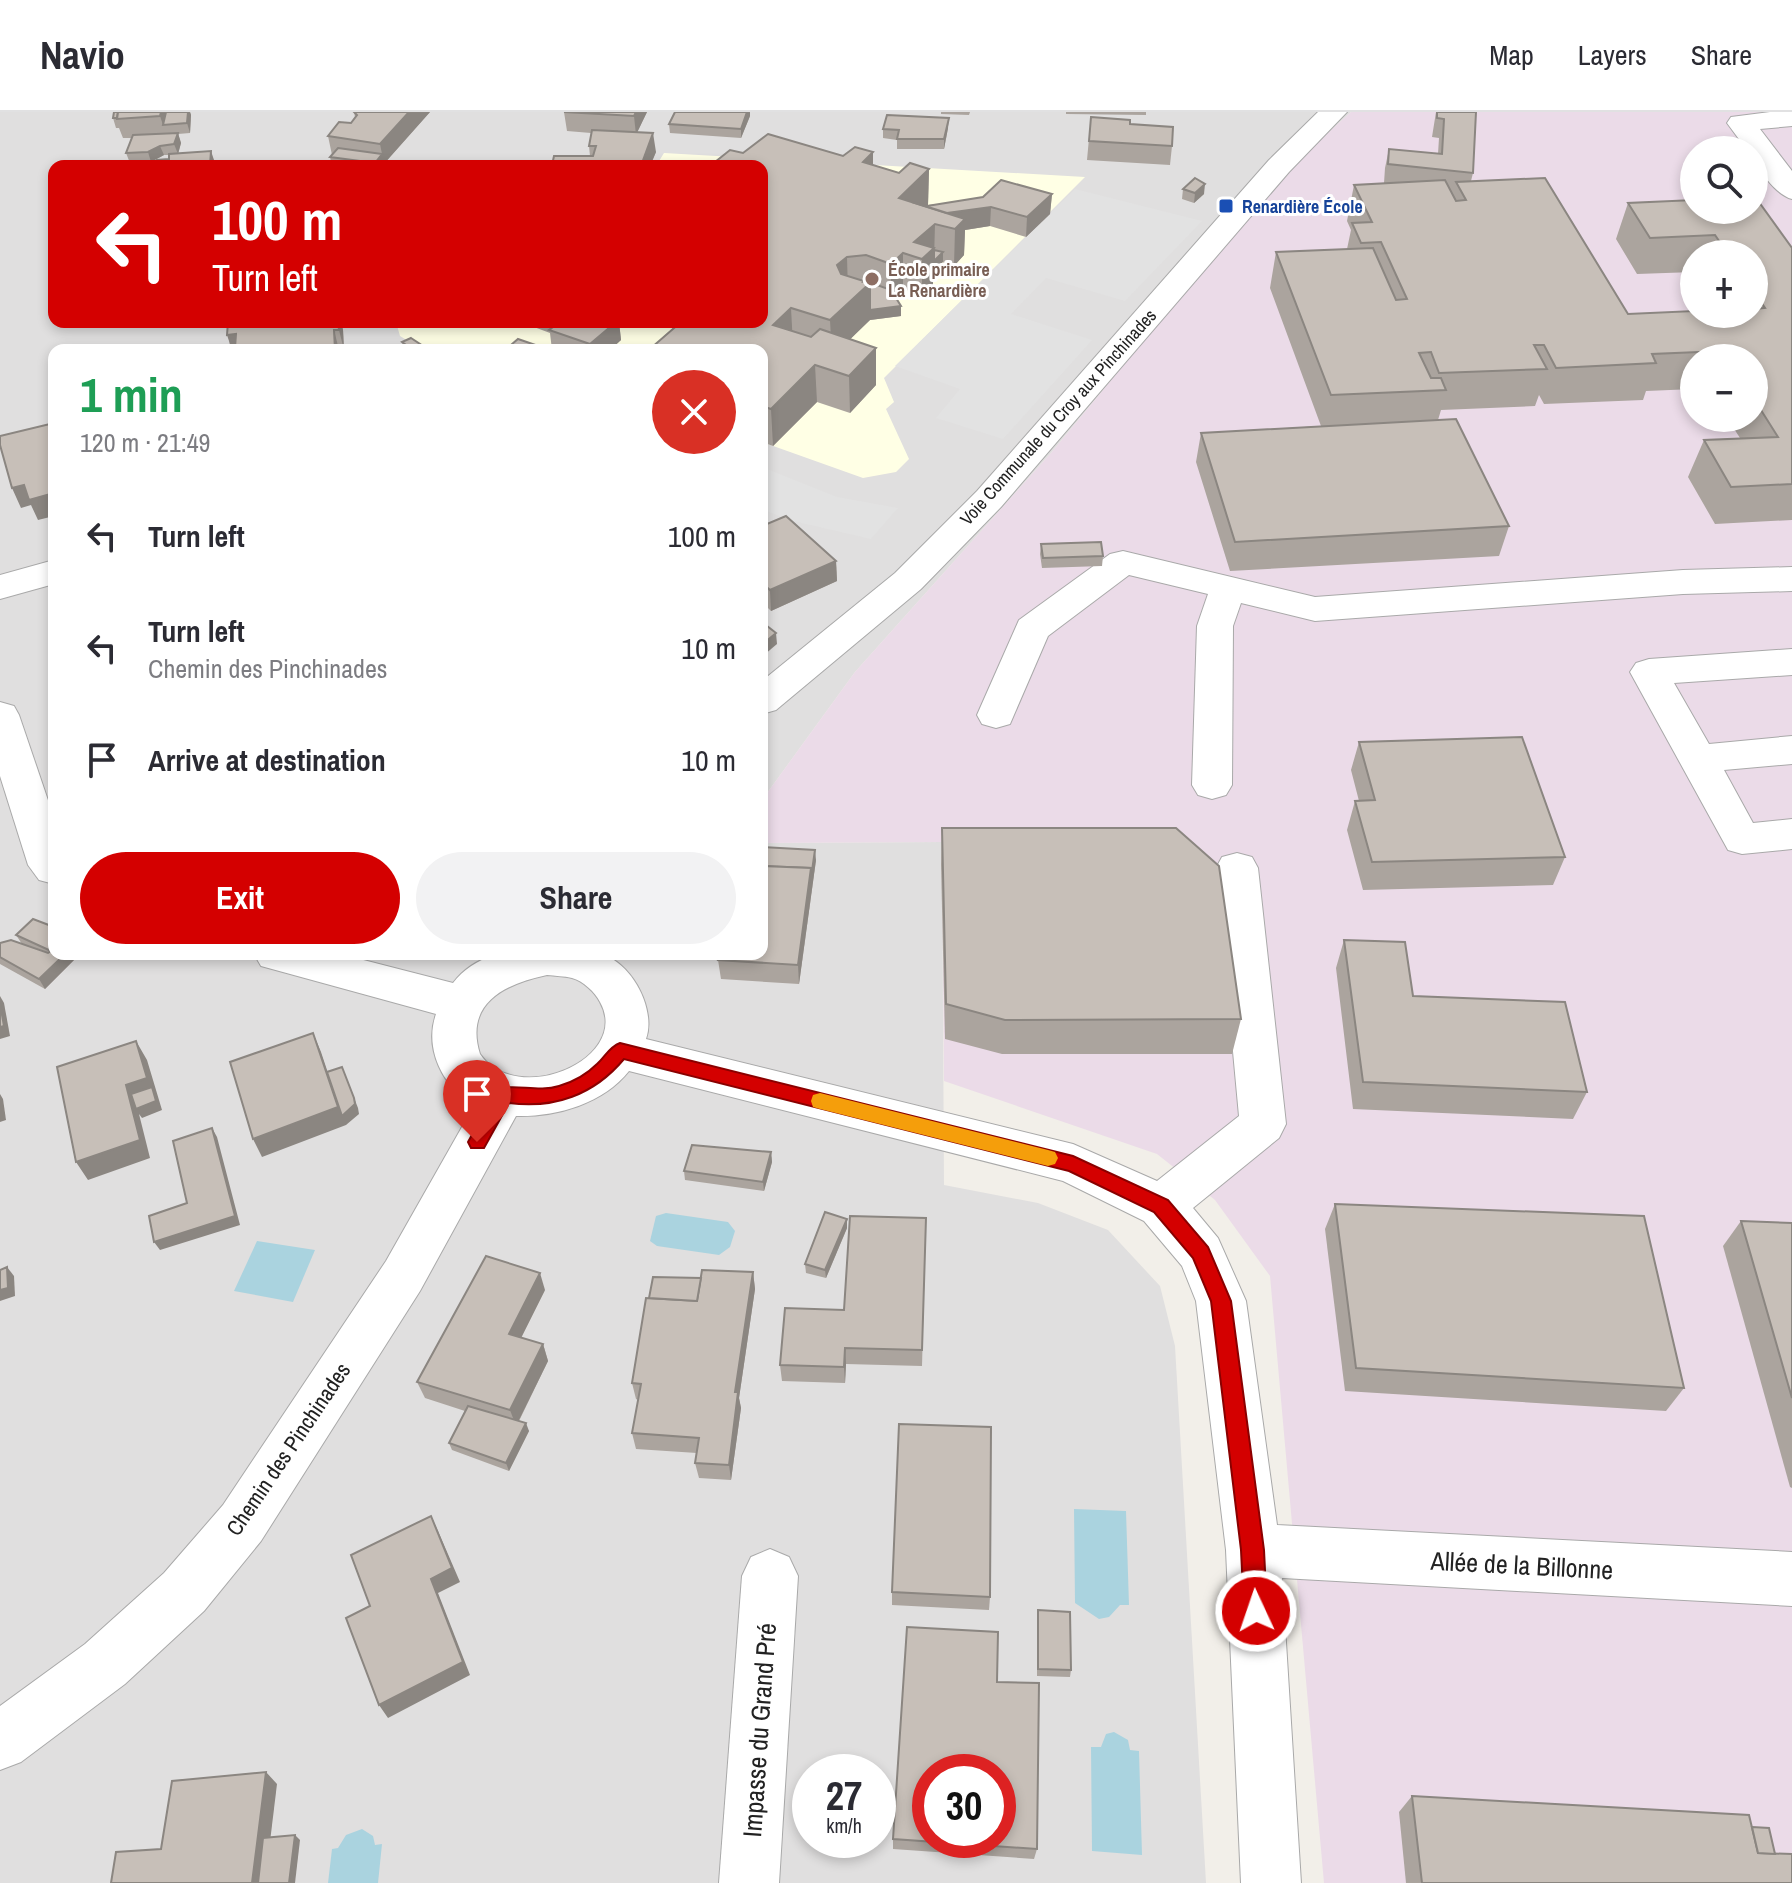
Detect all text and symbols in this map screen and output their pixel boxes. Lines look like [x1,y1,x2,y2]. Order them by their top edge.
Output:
text: Navio [40,30,125,81]
text: Map [1489,36,1534,74]
text: Layers [1578,36,1647,74]
text: Share [1691,36,1752,74]
map controls [1680,136,1768,432]
button: search [1680,136,1768,224]
text: 100 m [212,182,342,257]
icon: left [80,192,184,296]
place label: Renardière École [1242,194,1363,219]
marker: Renardière École [1217,197,1235,215]
button: + [1680,240,1768,328]
text: Turn left [212,254,318,302]
place label: École primaire La Renardière [888,257,990,303]
marker: École primaire La Renardière [863,270,881,288]
street label: Voie Communale du Croy aux Pinchinades [954,303,1162,531]
button: − [1680,344,1768,432]
text: 1 min [80,362,183,427]
button: close [652,370,736,454]
text: 120 m · 21:49 [80,425,210,460]
icon: left [80,514,124,558]
text: Turn left [148,516,245,556]
text: 100 m [668,516,736,556]
text: Turn left [148,611,245,651]
icon: left [80,626,124,670]
text: 10 m [681,628,736,668]
text: Chemin des Pinchinades [148,651,387,686]
icon: arrive [80,738,124,782]
text: Arrive at destination [148,740,386,780]
text: 10 m [681,740,736,780]
button: Exit [80,852,400,944]
button: Share [416,852,736,944]
pin [443,1060,511,1142]
icon: arrive [455,1072,499,1116]
street label: Chemin des Pinchinades [219,1357,357,1541]
street label: Allée de la Billonne [1429,1543,1614,1587]
position arrow [1214,1569,1298,1653]
street label: Impasse du Grand Pré [734,1622,784,1838]
speed limit sign: 30 [912,1754,1016,1858]
text: 27 [826,1769,862,1822]
text: km/h [826,1812,862,1839]

